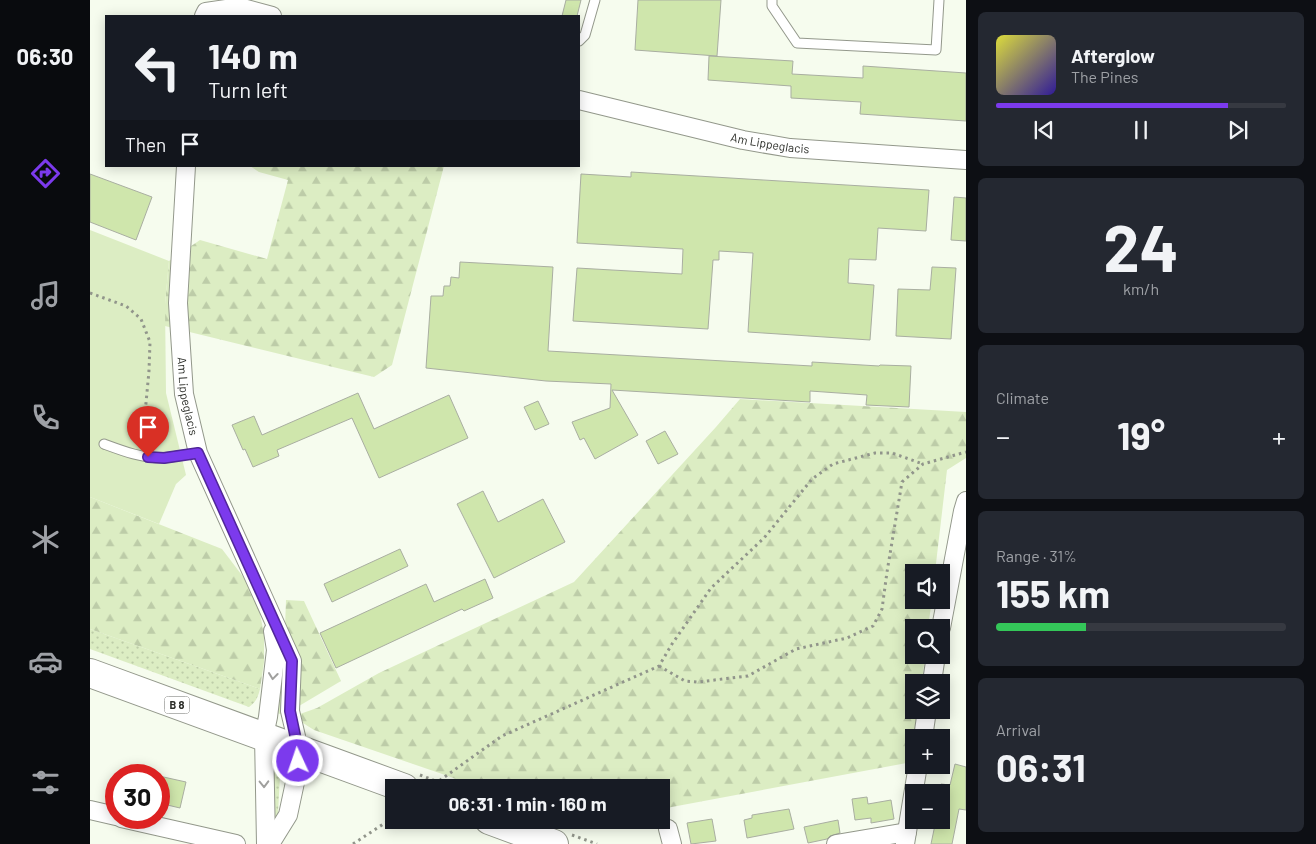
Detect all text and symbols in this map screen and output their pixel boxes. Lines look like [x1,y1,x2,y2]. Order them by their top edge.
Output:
text: 140 m [208,34,298,76]
icon: left [125,35,190,100]
text: 06:30 [17,43,73,69]
text: Afterglow [1071,44,1155,67]
text: The Pines [1071,67,1139,86]
text: Turn left [208,76,288,102]
icon: previous [1030,116,1058,144]
icon: pause [1127,116,1155,144]
icon: next [1224,116,1252,144]
street label: Am Lippeglacis [729,129,810,155]
icon: arrive [176,130,204,158]
text: Then [125,133,166,156]
icon: directions [28,156,63,191]
text: 24 [1103,207,1179,285]
icon: music [28,278,63,313]
text: km/h [1123,279,1159,298]
street label: Am Lippeglacis [176,356,202,437]
text: Climate [996,388,1049,407]
icon: phone [28,400,63,435]
pin [127,406,169,457]
text: 19° [1117,412,1165,458]
icon: arrive [134,413,162,441]
text: − [996,419,1010,453]
text: + [1272,419,1286,453]
icon: climate [28,522,63,557]
text: Range · 31% [996,546,1077,565]
map controls [905,564,950,829]
button: sound [905,564,950,609]
text: 155 km [996,570,1110,616]
button: search [905,619,950,664]
icon: car [28,644,63,679]
one-way arrow [268,673,279,681]
button: layers [905,674,950,719]
road number: B 8 [164,696,190,714]
text: Arrival [996,720,1041,739]
button: + [905,729,950,774]
position arrow [271,734,323,786]
text: 06:31 [996,744,1086,790]
speed limit sign: 30 [105,764,170,829]
icon: filters [28,765,63,800]
one-way arrow [259,781,270,789]
button: − [905,784,950,829]
text: 06:31 · 1 min · 160 m [448,792,607,815]

